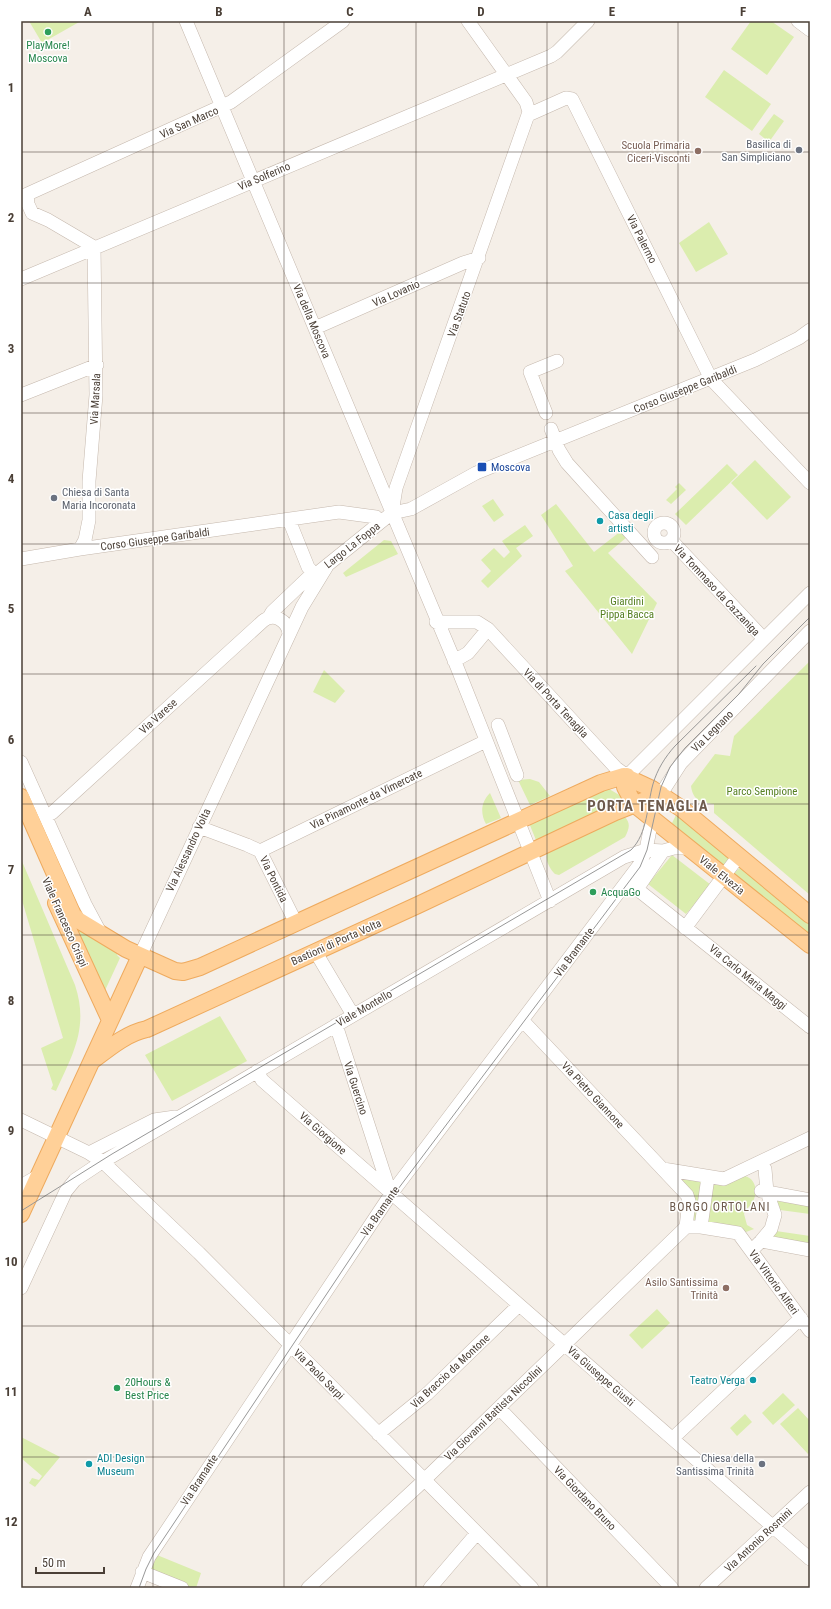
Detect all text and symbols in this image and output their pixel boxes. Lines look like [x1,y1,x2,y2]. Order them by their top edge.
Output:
text: A [84,4,92,19]
text: B [215,4,223,19]
text: C [346,4,354,19]
text: D [477,4,485,19]
text: E [609,4,616,19]
text: F [740,4,746,19]
marker: PlayMore! Moscova [43,27,53,37]
place label: PlayMore! Moscova [26,39,70,65]
text: 1 [8,80,14,95]
street label: Via San Marco [158,104,221,141]
place label: Basilica di San Simpliciano [721,138,791,164]
place label: Scuola Primaria Ciceri-Visconti [621,139,690,165]
marker: Basilica di San Simpliciano [794,145,804,155]
marker: Scuola Primaria Ciceri-Visconti [693,146,703,156]
street label: Via Solferino [236,159,293,193]
text: 2 [8,210,15,225]
street label: Via Palermo [624,213,660,266]
street label: Via Lovanio [371,277,422,310]
street label: Via della Moscova [290,282,333,360]
street label: Via Statuto [445,289,474,339]
text: 3 [8,341,14,356]
street label: Corso Giuseppe Garibaldi [632,363,739,416]
street label: Via Marsala [88,373,103,425]
marker: Moscova [476,461,488,473]
place label: Moscova [491,461,530,474]
text: 4 [8,471,15,486]
place label: Chiesa di Santa Maria Incoronata [62,486,136,512]
marker: Chiesa di Santa Maria Incoronata [49,493,59,503]
place label: Casa degli artisti [608,509,653,535]
marker: Casa degli artisti [595,516,605,526]
street label: Largo La Foppa [322,520,383,571]
street label: Corso Giuseppe Garibaldi [100,525,210,554]
street label: Via Tommaso da Cazzaniga [671,542,762,639]
park label: Giardini Pippa Bacca [600,595,654,621]
text: 5 [8,601,15,616]
street label: Via di Porta Tenaglia [520,666,591,741]
street label: Via Varese [137,696,180,737]
street label: Via Legnano [689,707,736,755]
text: 6 [8,732,15,747]
street label: Via Pinamonte da Vimercate [308,767,424,832]
park label: Parco Sempione [727,785,797,798]
district label: PORTA TENAGLIA [587,797,709,815]
street label: Via Alessandro Volta [163,807,213,894]
street label: Viale Elvezia [696,853,747,898]
street label: Via Pontida [257,854,290,904]
text: 7 [8,862,15,877]
street label: Viale Francesco Crispi [39,875,90,969]
place label: AcquaGo [601,886,641,899]
marker: AcquaGo [588,887,598,897]
street label: Bastioni di Porta Volta [289,917,383,968]
street label: Via Bramante [552,925,597,979]
street label: Via Carlo Maria Maggi [706,942,789,1013]
street label: Viale Montello [334,987,395,1030]
text: 8 [8,993,14,1008]
street label: Via Guercino [341,1060,370,1117]
street label: Via Pietro Giannone [559,1060,627,1131]
street label: Via Giorgione [296,1109,349,1157]
text: 9 [8,1123,14,1138]
street label: Via Bramante [358,1184,402,1239]
district label: BORGO ORTOLANI [670,1200,770,1214]
street label: Via Vittorio Alfieri [746,1248,801,1317]
text: 10 [4,1254,18,1269]
place label: Asilo Santissima Trinità [645,1276,718,1302]
marker: Asilo Santissima Trinità [721,1283,731,1293]
street label: Via Braccio da Montone [408,1331,493,1411]
street label: Via Giuseppe Giusti [564,1344,637,1409]
street label: Via Paolo Sarpi [291,1346,347,1402]
street label: Via Giovanni Battista Niccolini [442,1363,545,1463]
place label: Teatro Verga [690,1374,745,1387]
marker: Teatro Verga [748,1375,758,1385]
place label: 20Hours & Best Price [125,1376,170,1402]
marker: 20Hours & Best Price [112,1383,122,1393]
text: 11 [4,1384,18,1399]
place label: ADI Design Museum [97,1452,145,1478]
street label: Via Bramante [178,1452,221,1508]
place label: Chiesa della Santissima Trinità [676,1452,754,1478]
marker: ADI Design Museum [84,1459,94,1469]
marker: Chiesa della Santissima Trinità [757,1459,767,1469]
street label: Via Giordano Bruno [551,1464,619,1533]
street label: Via Antonio Rosmini [722,1506,795,1575]
text: 12 [4,1514,18,1529]
scale bar [36,1549,104,1575]
text: 50 m [42,1556,66,1570]

